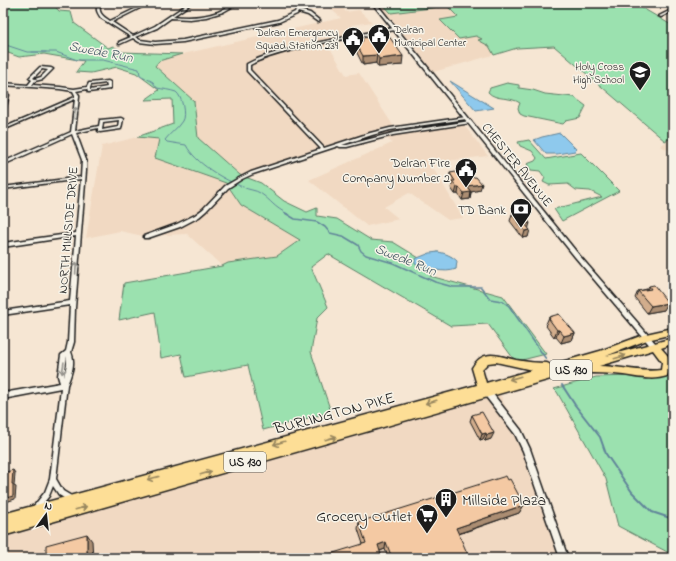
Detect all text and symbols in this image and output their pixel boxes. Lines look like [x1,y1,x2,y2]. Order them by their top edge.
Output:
public building icon: Delran Municipal Center [366,22,392,55]
place label: Delran Municipal Center [393,22,467,51]
place label: Delran Emergency Squad Station 239 [255,25,339,54]
public building icon: Delran Emergency Squad Station 239 [340,25,366,58]
water label: Swede Run [67,36,136,69]
place label: Holy Cross High School [573,59,624,89]
school or university icon: Holy Cross High School [627,59,653,92]
one-way arrow [71,107,79,120]
street label: CHESTER AVENUE [477,119,557,211]
place label: Delran Fire Company Number 2 [342,154,451,189]
public building icon: Delran Fire Company Number 2 [453,156,479,189]
street label: NORTH MILLSIDE DRIVE [53,166,84,295]
bank icon: TD Bank [508,196,534,229]
place label: TD Bank [458,201,506,220]
water label: Swede Run [372,239,440,283]
one-way arrow [73,262,80,275]
one-way arrow [613,353,626,360]
road number: US 130 [550,360,592,380]
one-way arrow [58,361,66,374]
one-way arrow [509,375,522,382]
street label: BURLINGTON PIKE [270,386,398,442]
one-way arrow [425,398,438,406]
one-way arrow [325,434,338,441]
one-way arrow [272,440,285,448]
road number: US 130 [224,452,266,472]
one-way arrow [199,469,212,476]
one-way arrow [147,475,160,483]
building icon: Millside Plaza [433,486,459,519]
place label: Millside Plaza [462,489,546,513]
north arrow [26,495,66,535]
text: N [43,498,54,515]
supermarket icon: Grocery Outlet [414,502,440,535]
one-way arrow [74,504,87,511]
place label: Grocery Outlet [316,505,413,529]

